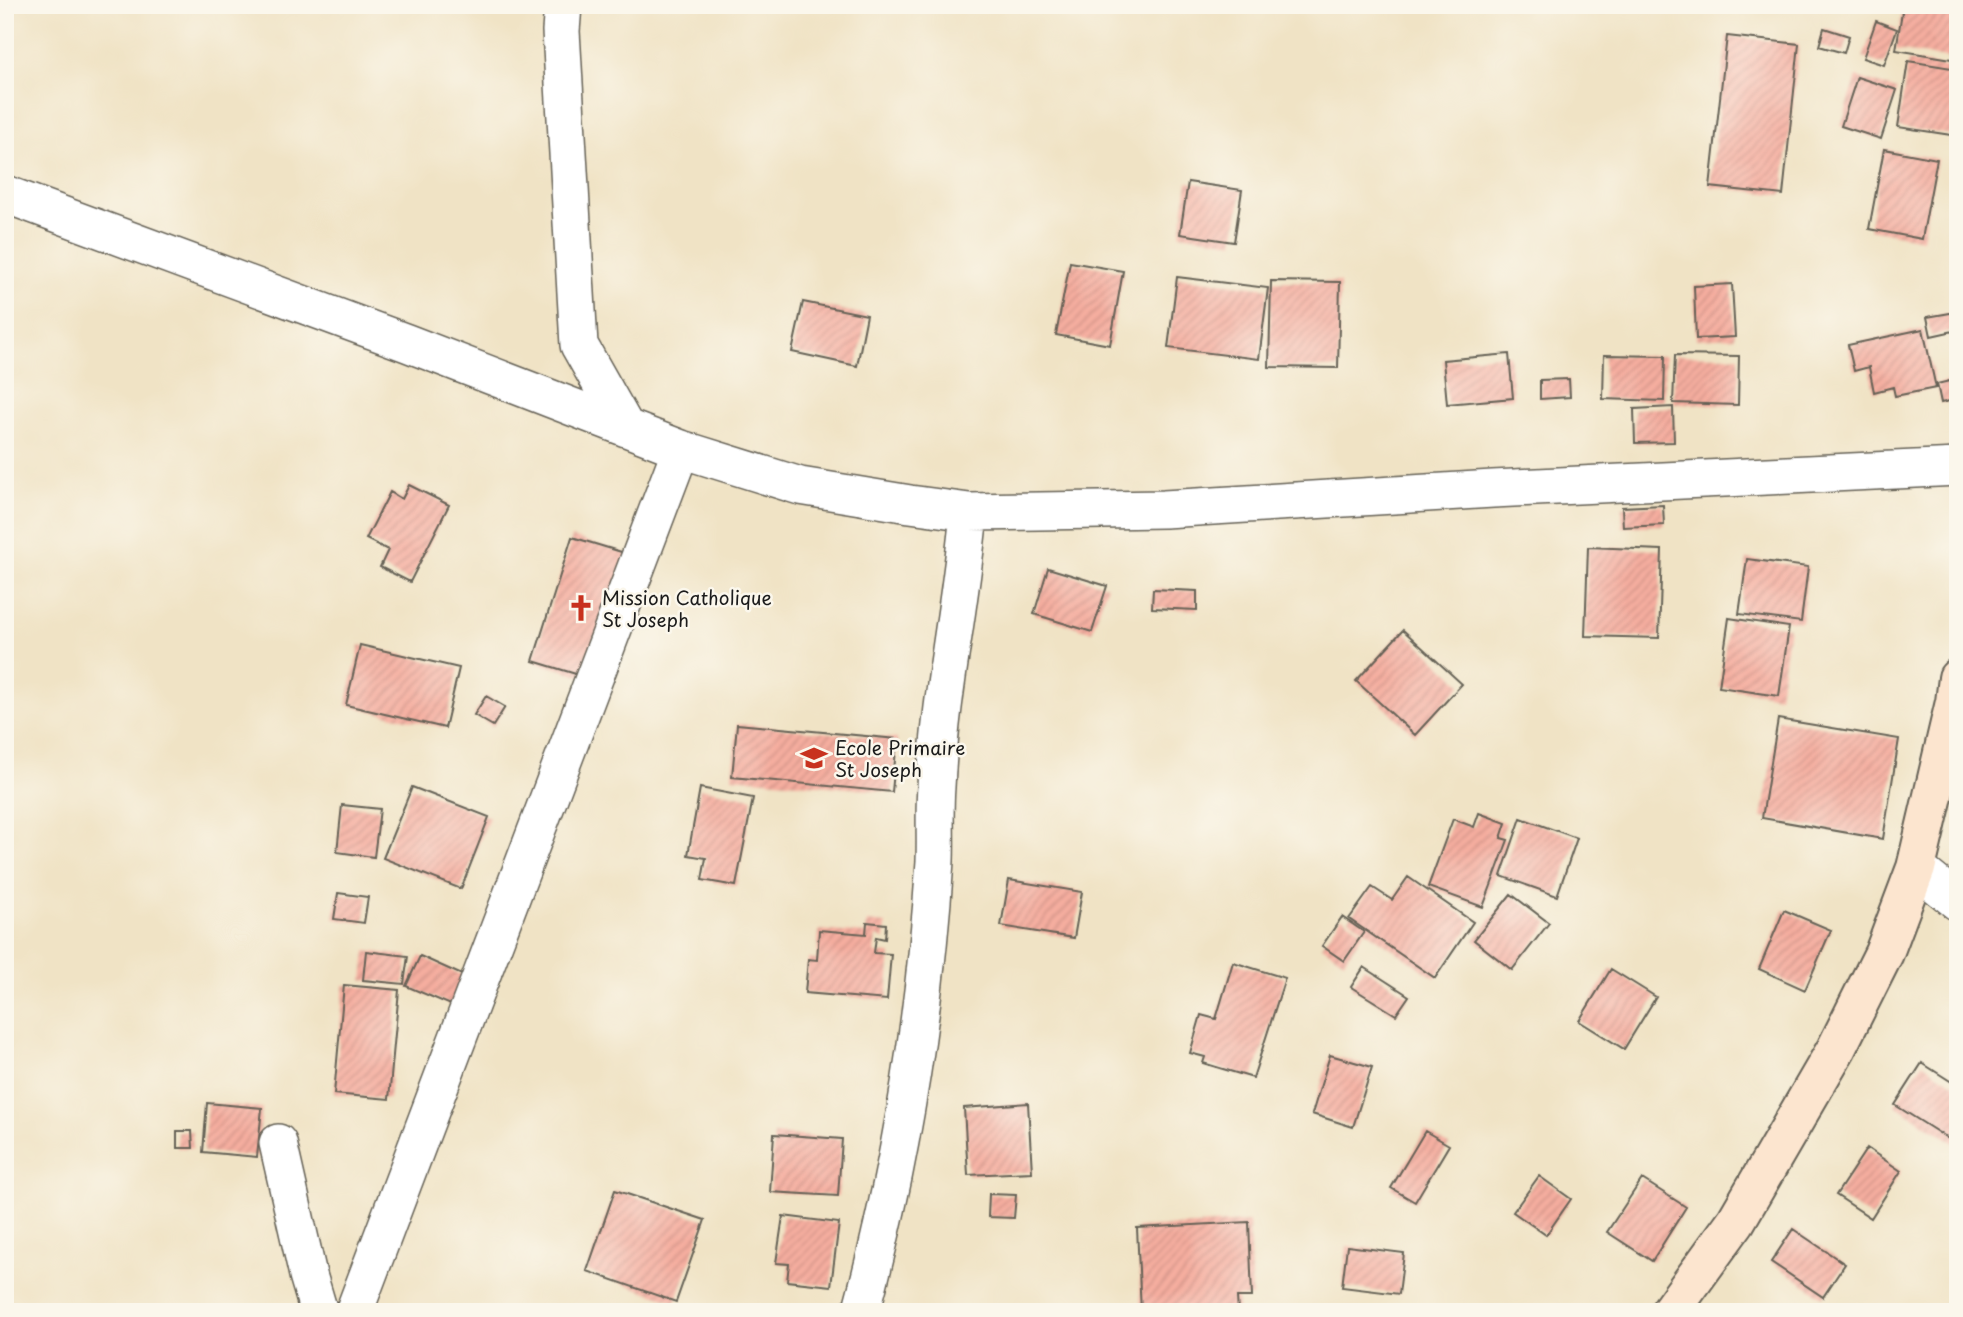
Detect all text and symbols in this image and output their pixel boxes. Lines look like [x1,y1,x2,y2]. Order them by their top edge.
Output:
place label: Mission Catholique St Joseph [602,583,772,633]
church icon: Mission Catholique St Joseph [566,593,596,623]
place label: Ecole Primaire St Joseph [835,733,965,783]
school or university icon: Ecole Primaire St Joseph [799,743,829,773]

